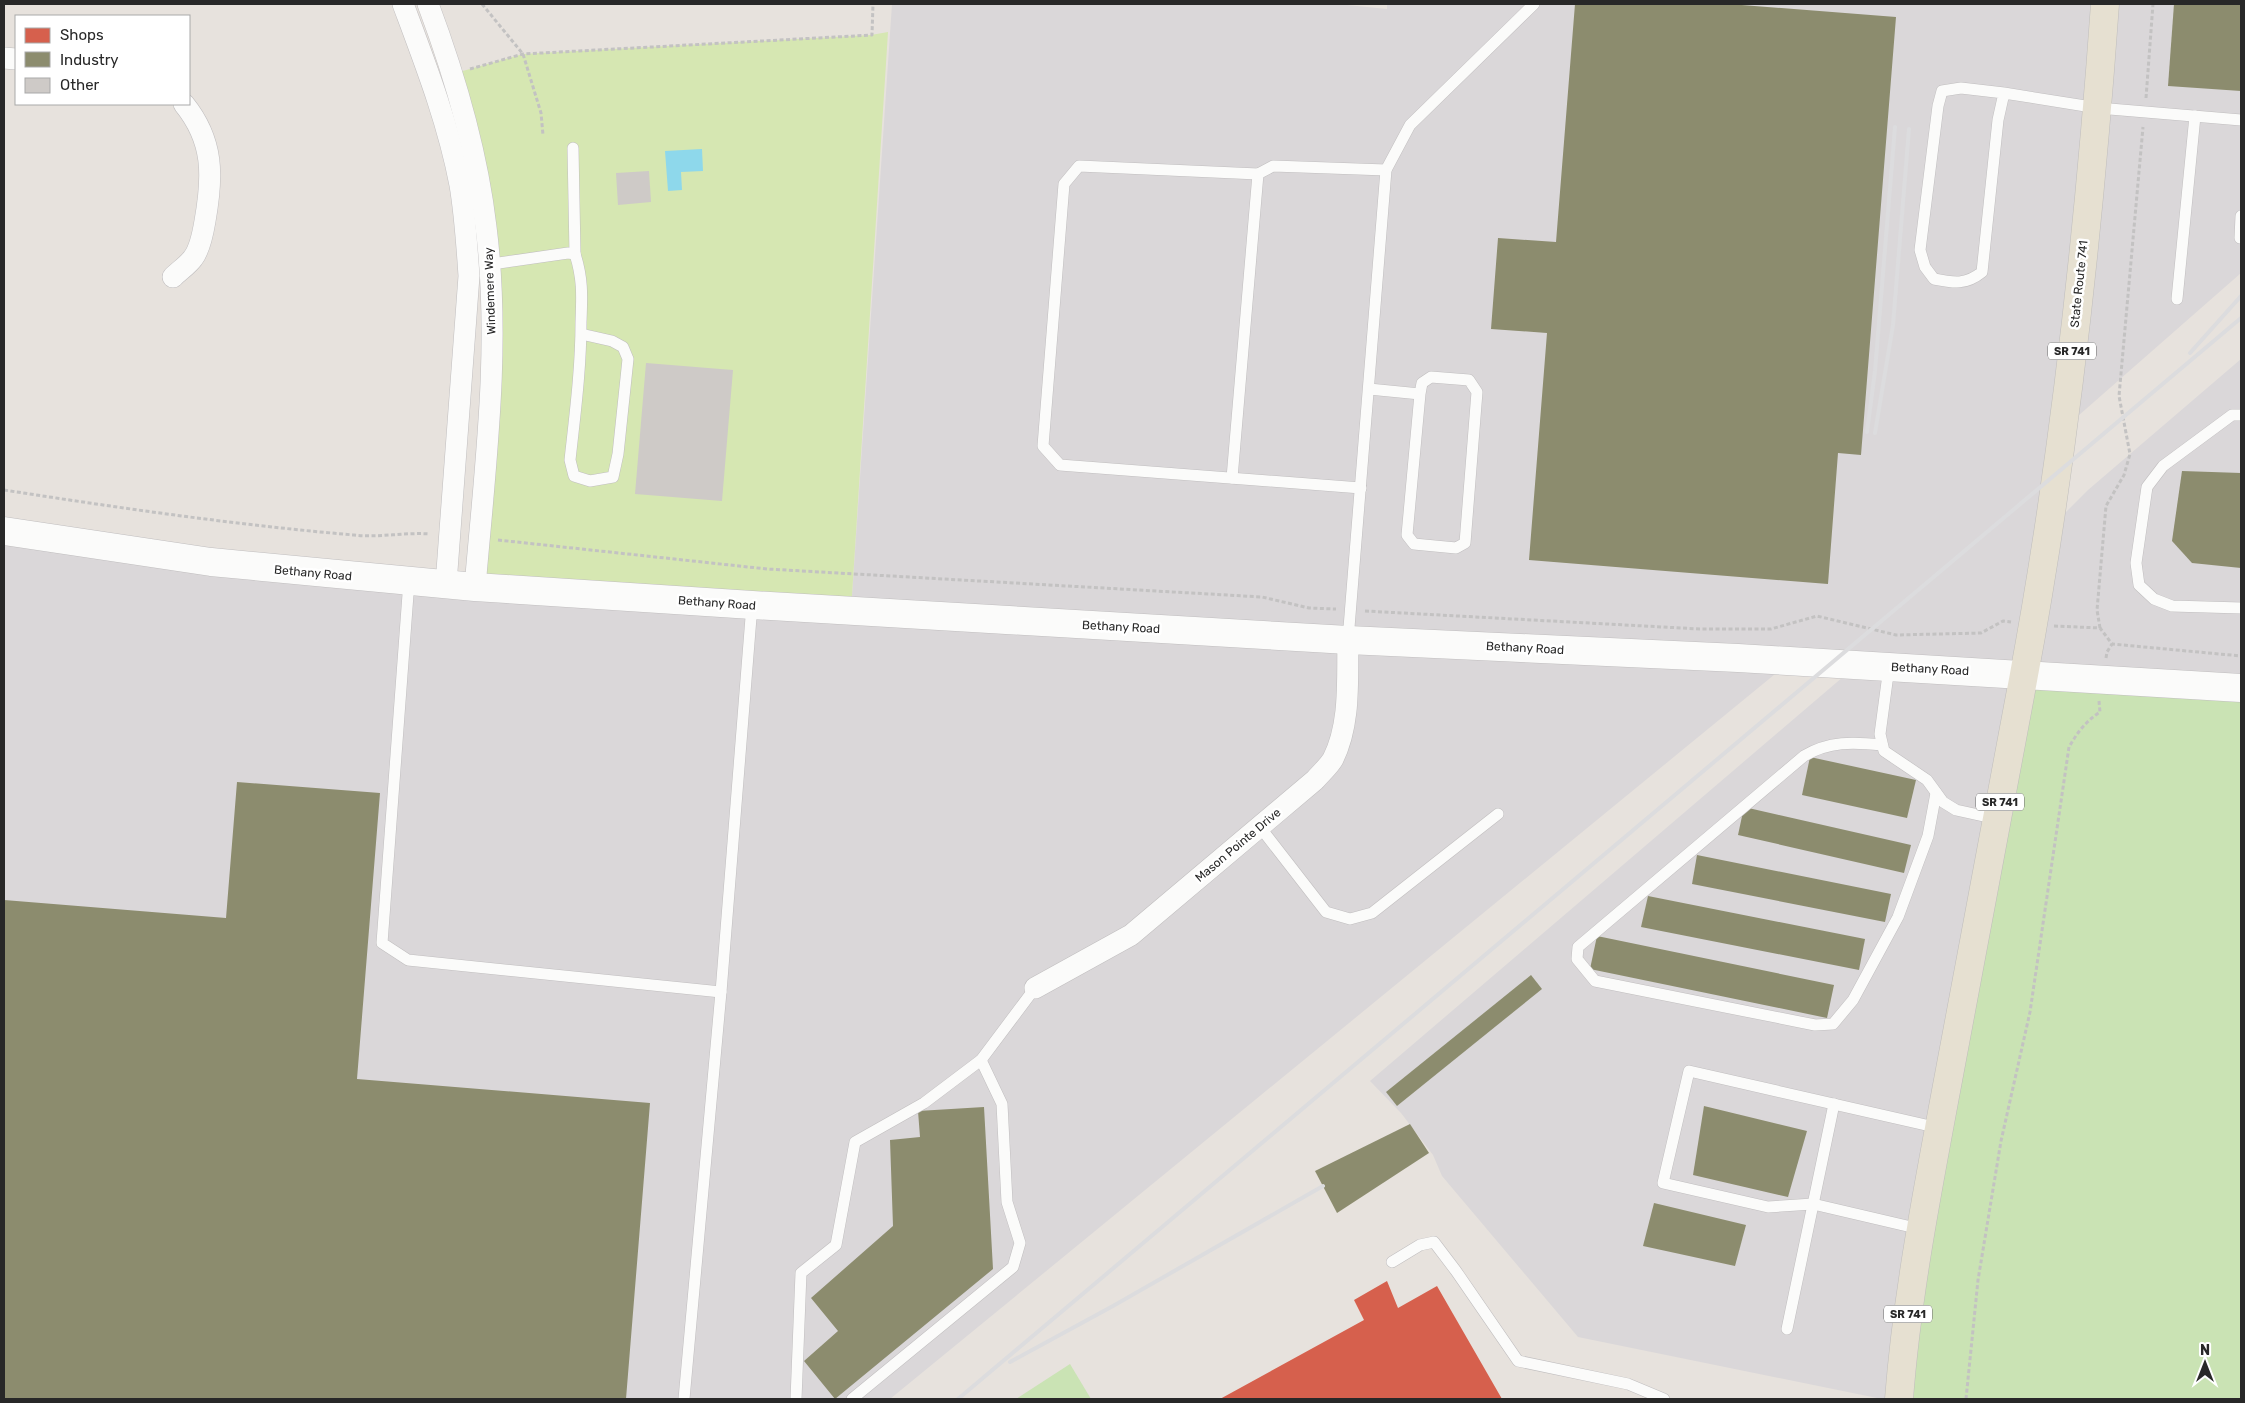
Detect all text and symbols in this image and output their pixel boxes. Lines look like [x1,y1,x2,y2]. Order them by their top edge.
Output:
legend [15,15,190,105]
text: Shops [60,26,104,44]
text: Industry [60,51,119,69]
text: Other [60,76,100,94]
street label: State Route 741 [2067,240,2091,328]
street label: Windemere Way [481,247,499,335]
road number: SR 741 [2048,342,2096,360]
street label: Bethany Road [273,563,353,583]
street label: Bethany Road [678,593,756,613]
street label: Bethany Road [1082,618,1160,636]
street label: Bethany Road [1486,639,1564,657]
street label: Bethany Road [1891,660,1969,678]
road number: SR 741 [1976,794,2024,810]
street label: Mason Pointe Drive [1192,805,1284,885]
road number: SR 741 [1884,1306,1932,1322]
north arrow [2180,1338,2230,1388]
text: N [2200,1342,2210,1359]

